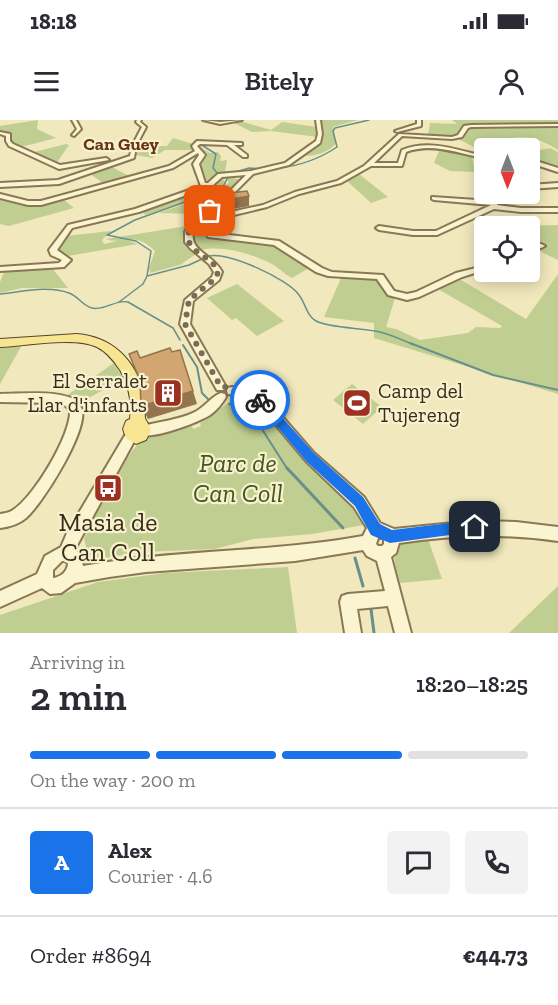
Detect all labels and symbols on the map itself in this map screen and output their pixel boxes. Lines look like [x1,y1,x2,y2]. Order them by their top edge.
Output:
district label: Can Guey [83,133,159,155]
north arrow [474,138,540,204]
pin [184,185,235,236]
place label: El Serralet Llar d'infants [27,368,147,417]
courier [230,370,290,430]
building icon: El Serralet Llar d'infants [152,377,184,409]
place label: Camp del Tujereng [378,378,464,428]
sports icon: Camp del Tujereng [341,387,373,419]
park label: Parc de Can Coll [193,447,283,509]
bus stop icon: Masia de Can Coll [92,472,124,504]
pin [449,501,500,552]
place label: Masia de Can Coll [59,506,157,568]

